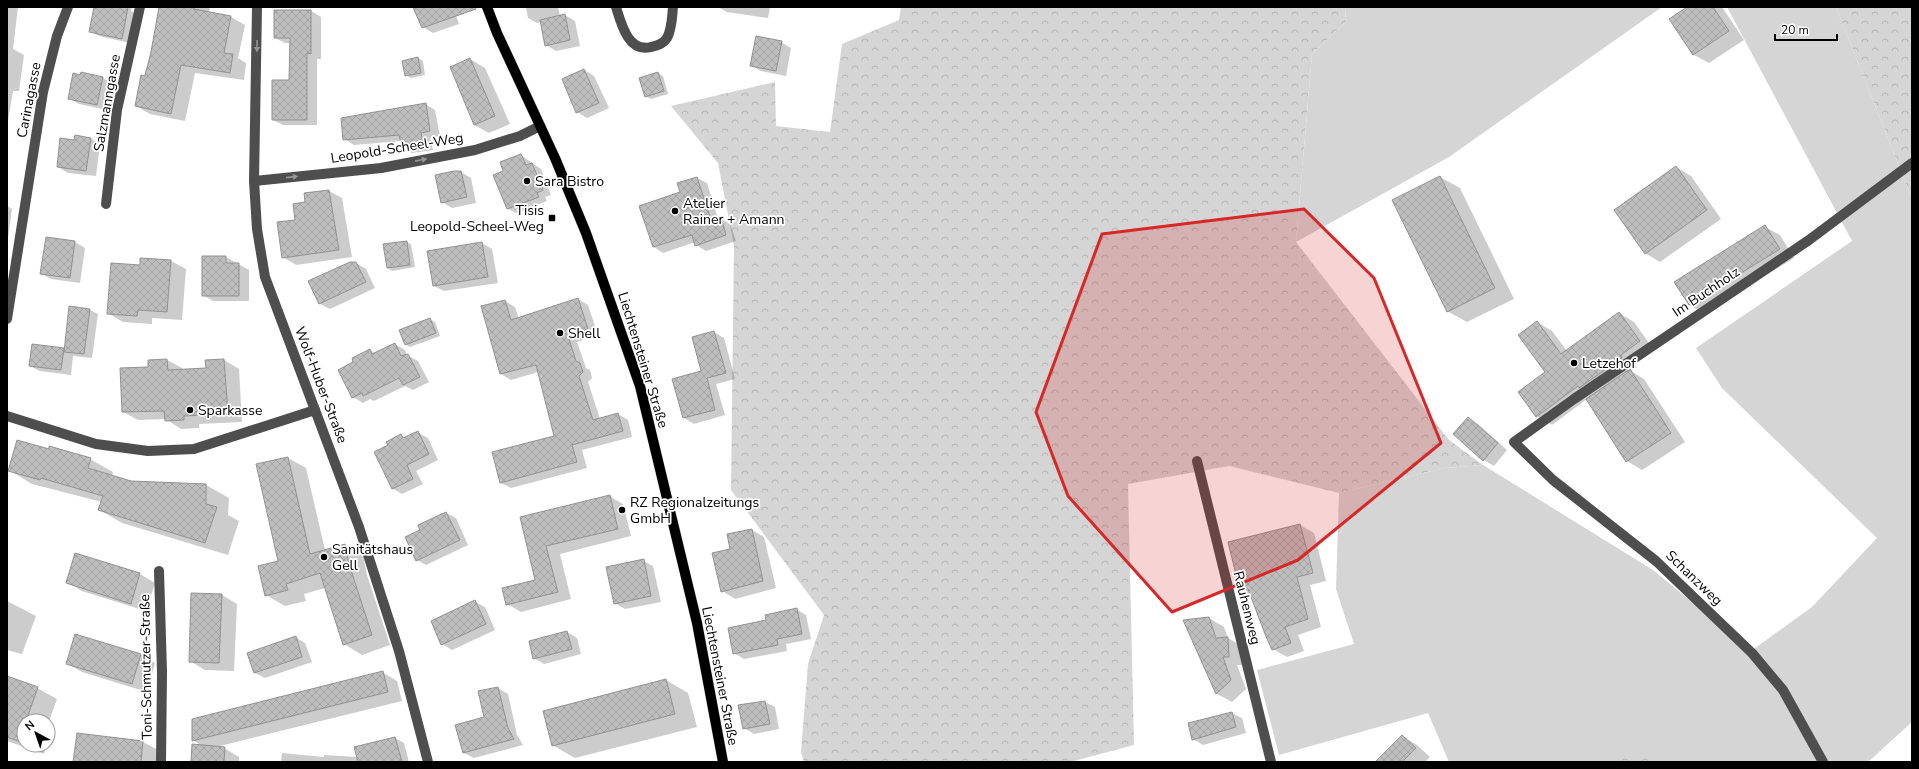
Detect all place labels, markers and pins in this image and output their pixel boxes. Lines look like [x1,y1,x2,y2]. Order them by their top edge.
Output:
place label: Sara Bistro [535,172,604,191]
marker: Sara Bistro [522,176,532,186]
place label: Atelier Rainer + Amann [683,194,785,229]
place label: Tisis Leopold-Scheel-Weg [410,201,544,236]
marker: Atelier Rainer + Amann [670,206,680,216]
marker: Tisis Leopold-Scheel-Weg [547,213,557,223]
place label: Shell [568,324,601,343]
marker: Shell [555,328,565,338]
place label: Letzehof [1582,354,1636,373]
marker: Letzehof [1569,358,1579,368]
place label: Sparkasse [198,401,262,420]
marker: Sparkasse [185,405,195,415]
place label: RZ Regionalzeitungs GmbH [630,493,760,528]
marker: RZ Regionalzeitungs GmbH [617,505,627,515]
place label: Sanitätshaus Gell [332,540,413,575]
marker: Sanitätshaus Gell [319,552,329,562]

